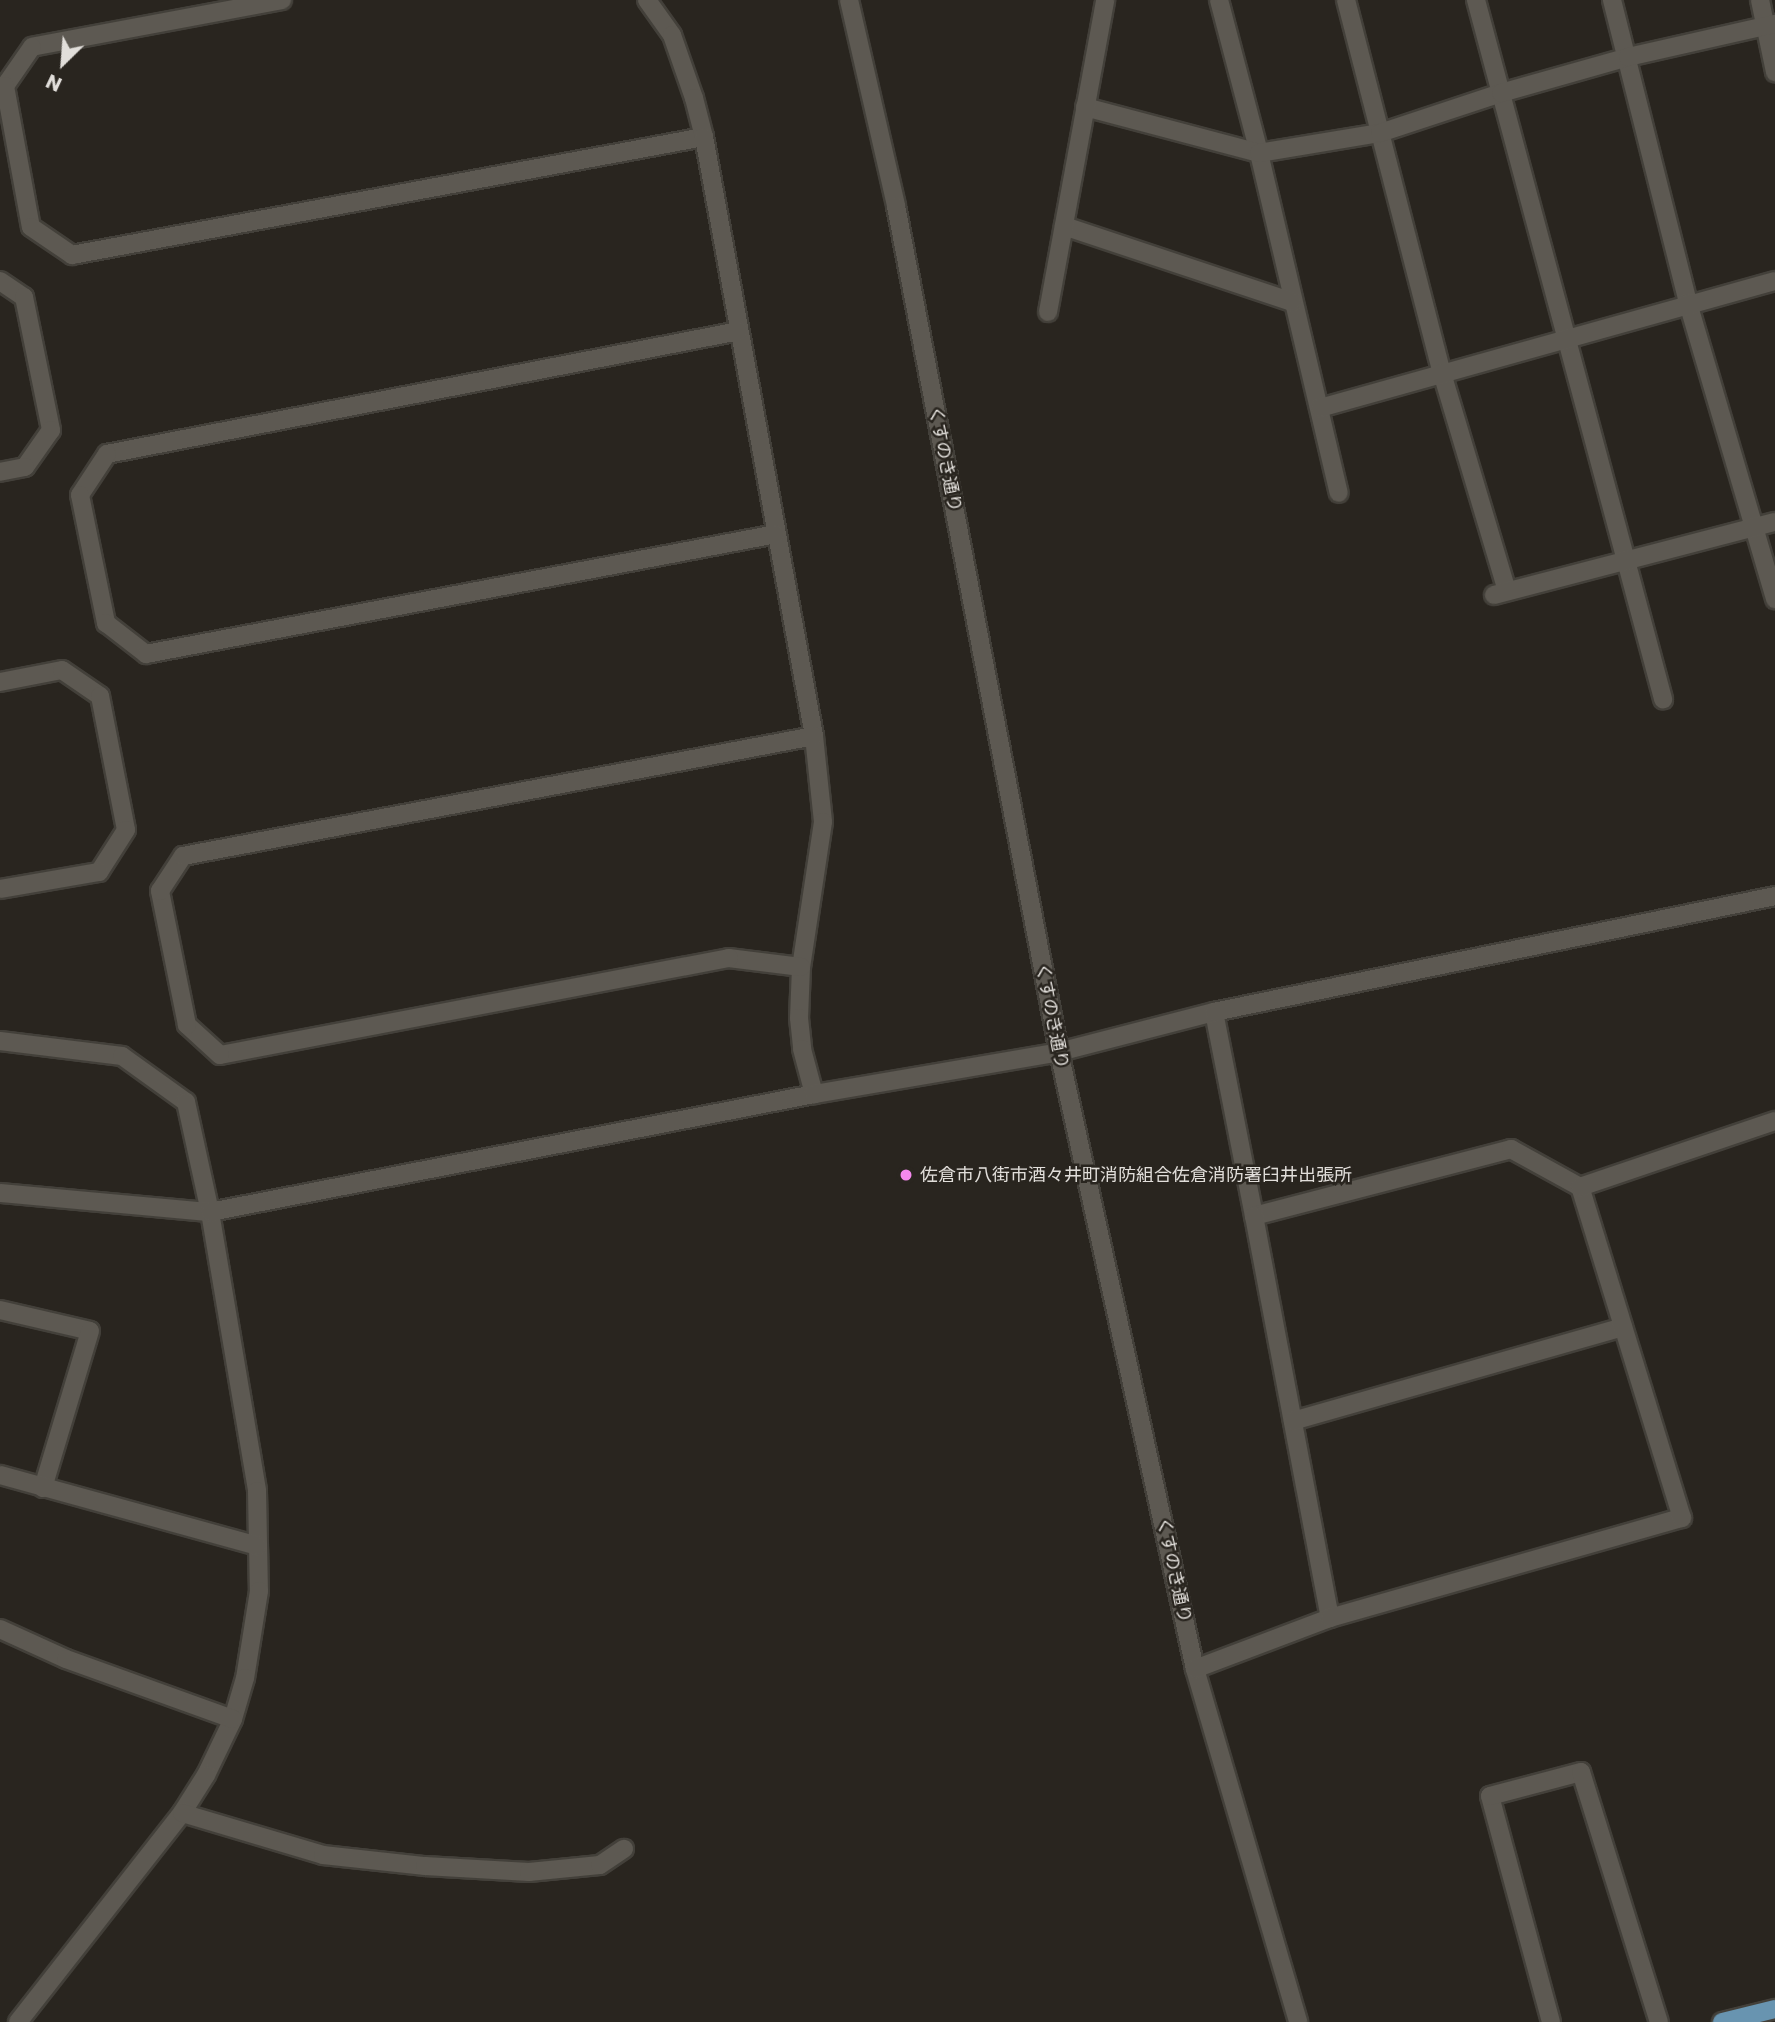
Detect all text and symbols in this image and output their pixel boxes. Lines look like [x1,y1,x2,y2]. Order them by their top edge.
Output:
north arrow [28,28,98,98]
text: N [42,67,66,98]
street label: くすのき通り [924,404,966,514]
street label: くすのき通り [1031,961,1073,1071]
place label: 佐倉市八街市酒々井町消防組合佐倉消防署臼井出張所 [920,1164,1352,1186]
marker: 佐倉市八街市酒々井町消防組合佐倉消防署臼井出張所 [898,1167,914,1183]
street label: くすのき通り [1152,1515,1196,1625]

